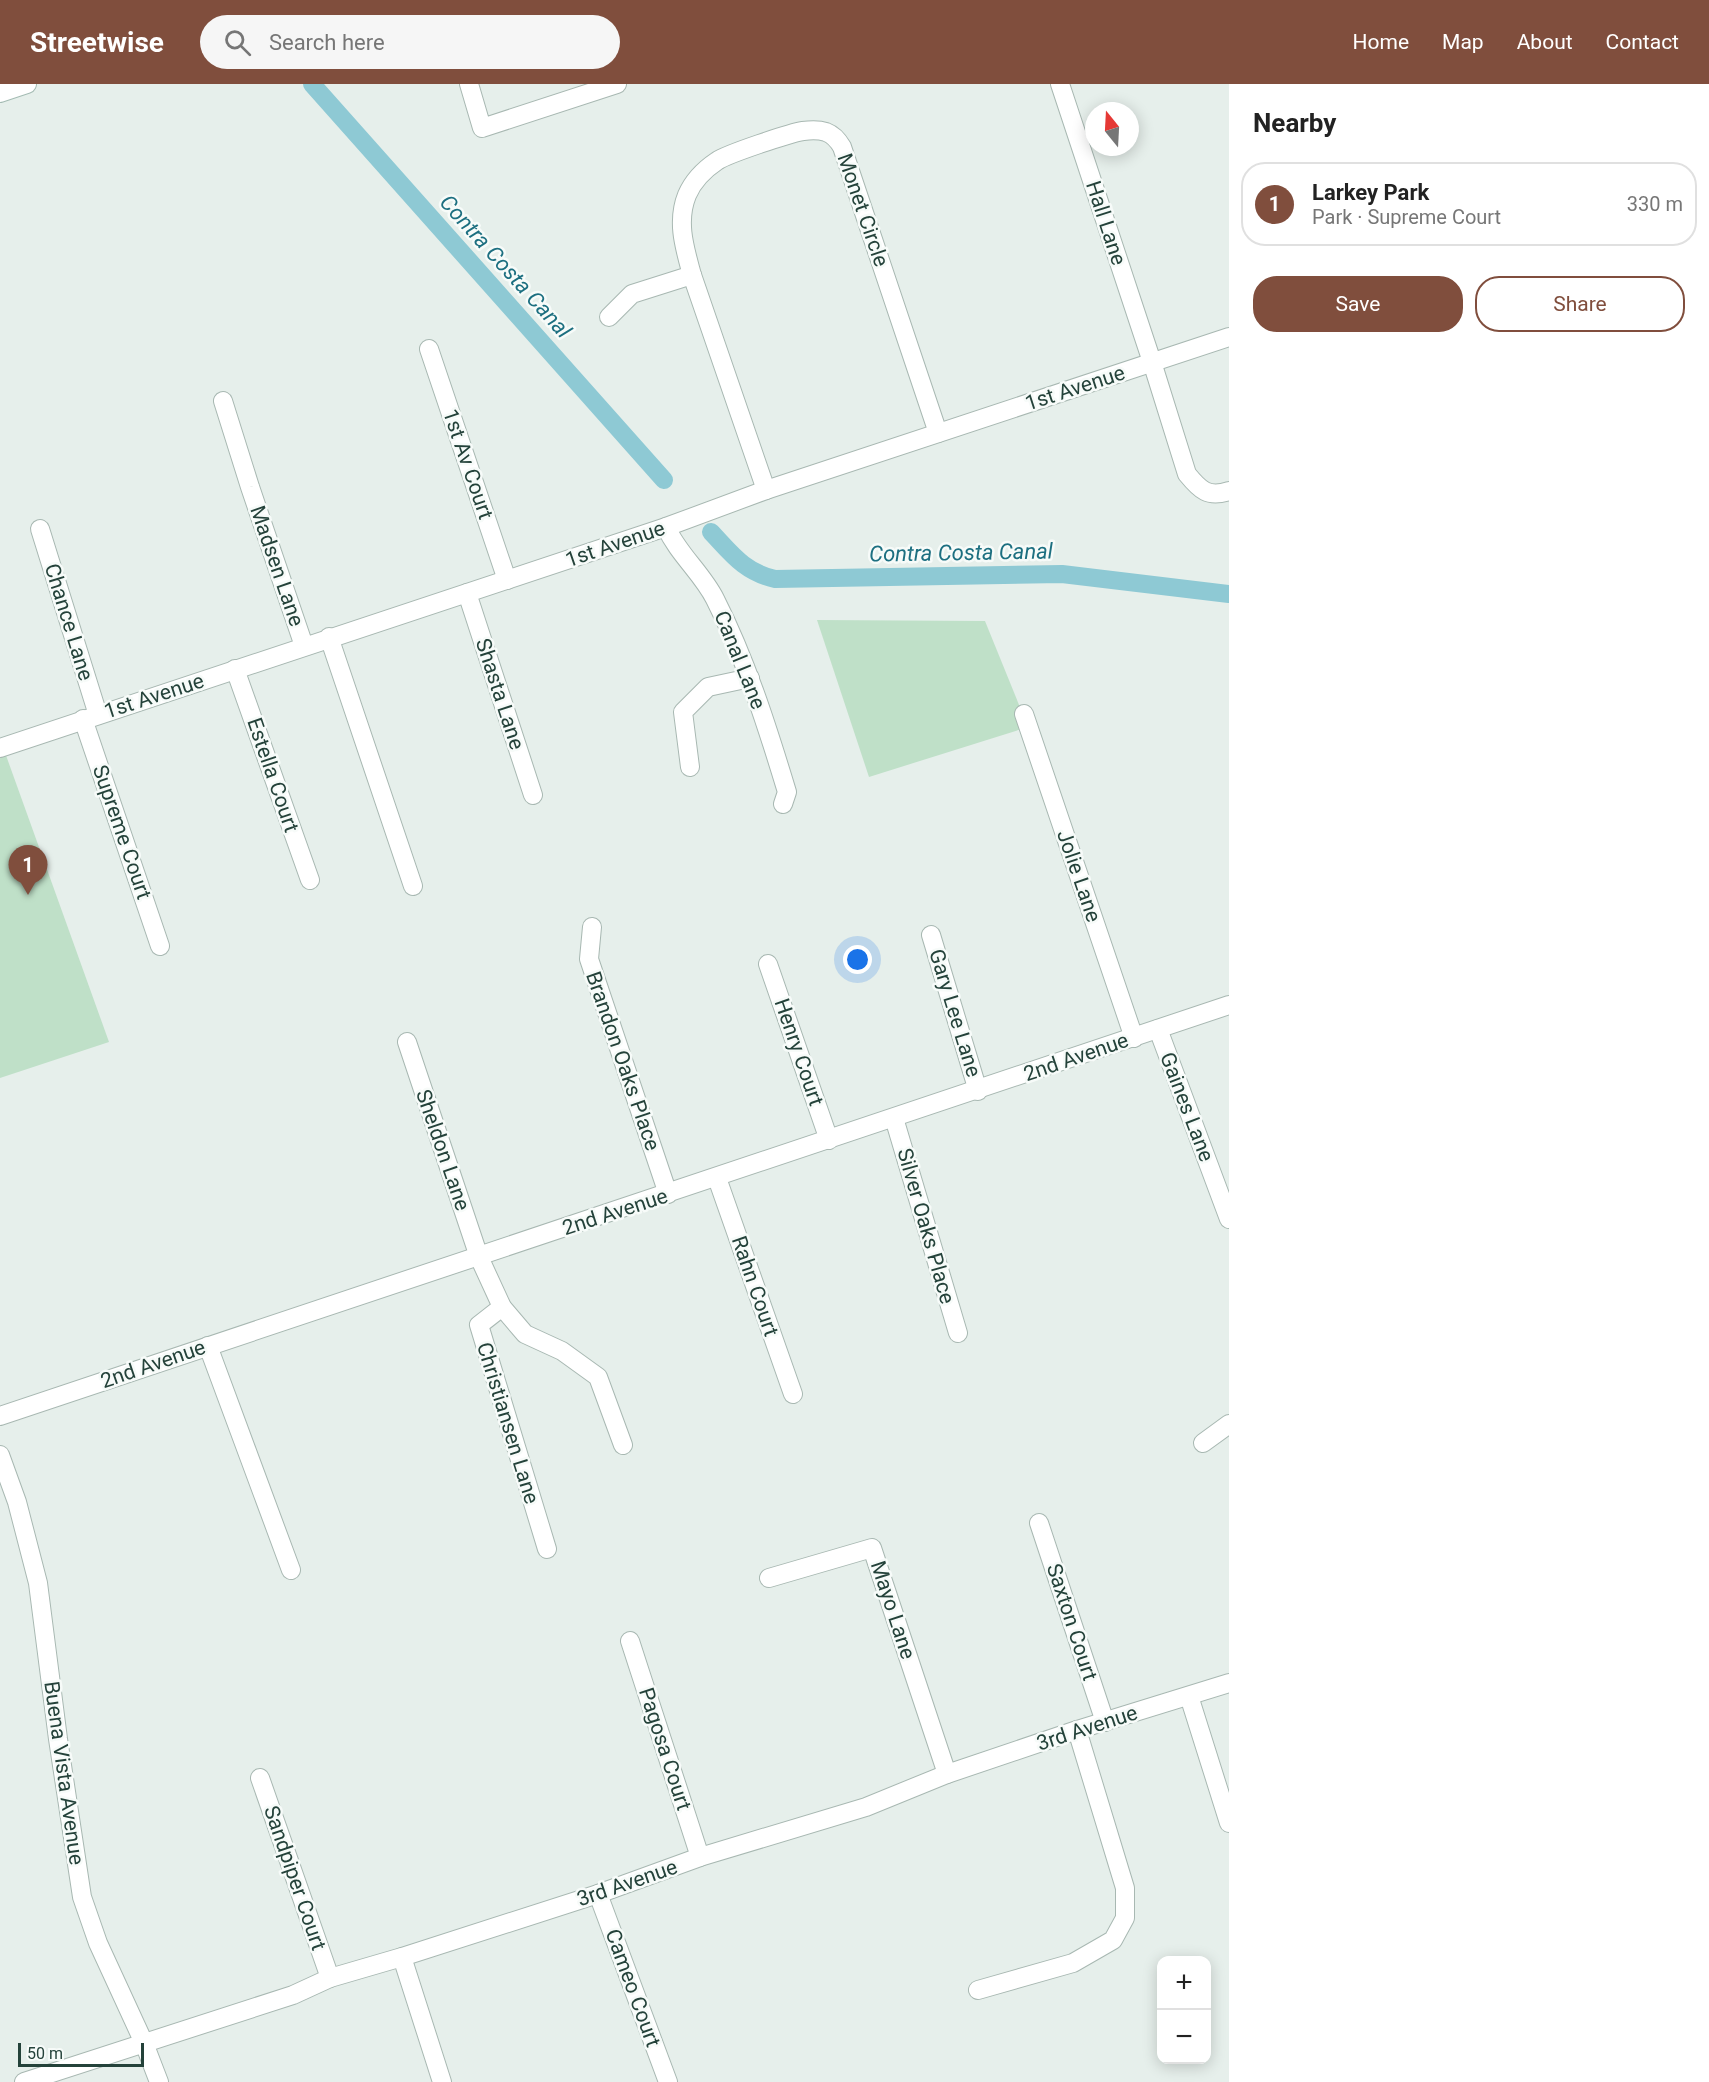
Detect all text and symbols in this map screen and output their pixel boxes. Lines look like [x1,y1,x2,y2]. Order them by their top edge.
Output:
search box [200,15,620,69]
text: Streetwise [30,26,164,59]
icon: search [221,26,254,59]
text: Search here [269,30,385,55]
text: Home [1353,30,1409,54]
text: Map [1442,30,1484,54]
text: About [1517,30,1573,54]
text: Contact [1606,30,1679,54]
north arrow [1085,102,1139,156]
text: Nearby [1253,108,1336,138]
street label: Monet Circle [832,150,894,270]
street label: Hall Lane [1081,178,1131,268]
text: Larkey Park [1312,180,1429,205]
water label: Contra Costa Canal [435,190,577,344]
text: 1 [1269,192,1280,216]
text: 330 m [1627,192,1683,216]
text: Park · Supreme Court [1312,205,1501,229]
button: Save [1253,276,1463,332]
button: Share [1475,276,1685,332]
street label: 1st Avenue [1022,361,1128,415]
street label: 1st Av Court [438,406,498,522]
street label: Madsen Lane [245,503,309,629]
street label: 1st Avenue [562,516,668,572]
water label: Contra Costa Canal [869,538,1054,567]
street label: Chance Lane [40,561,98,683]
street label: Canal Lane [709,607,771,713]
street label: Shasta Lane [471,635,529,753]
street label: 1st Avenue [101,669,207,723]
street label: Estella Court [242,715,304,835]
street label: Supreme Court [88,762,156,902]
street label: Jolie Lane [1052,827,1106,925]
pin: 1 [9,846,48,895]
your location [843,945,872,974]
street label: Gary Lee Lane [924,946,986,1080]
street label: Brandon Oaks Place [581,968,665,1154]
street label: Henry Court [769,995,829,1109]
street label: 2nd Avenue [1021,1028,1131,1086]
street label: Gaines Lane [1155,1049,1219,1165]
street label: Sheldon Lane [411,1086,475,1214]
street label: Silver Oaks Place [892,1145,960,1307]
street label: 2nd Avenue [559,1184,671,1240]
street label: Rahn Court [727,1233,783,1339]
street label: 2nd Avenue [98,1335,208,1393]
street label: Christiansen Lane [472,1339,544,1507]
street label: Mayo Lane [866,1558,920,1662]
street label: Saxton Court [1042,1561,1102,1684]
street label: Buena Vista Avenue [39,1679,89,1867]
street label: Pagosa Court [634,1685,696,1813]
street label: 3rd Avenue [1034,1700,1140,1756]
street label: Sandpiper Court [259,1803,331,1954]
street label: 3rd Avenue [574,1855,680,1911]
street label: Cameo Court [601,1926,665,2050]
map controls [1157,1956,1211,2064]
button: + [1157,1956,1211,2010]
button: − [1157,2010,1211,2064]
scale bar [18,2040,144,2068]
text: 50 m [27,2044,63,2063]

